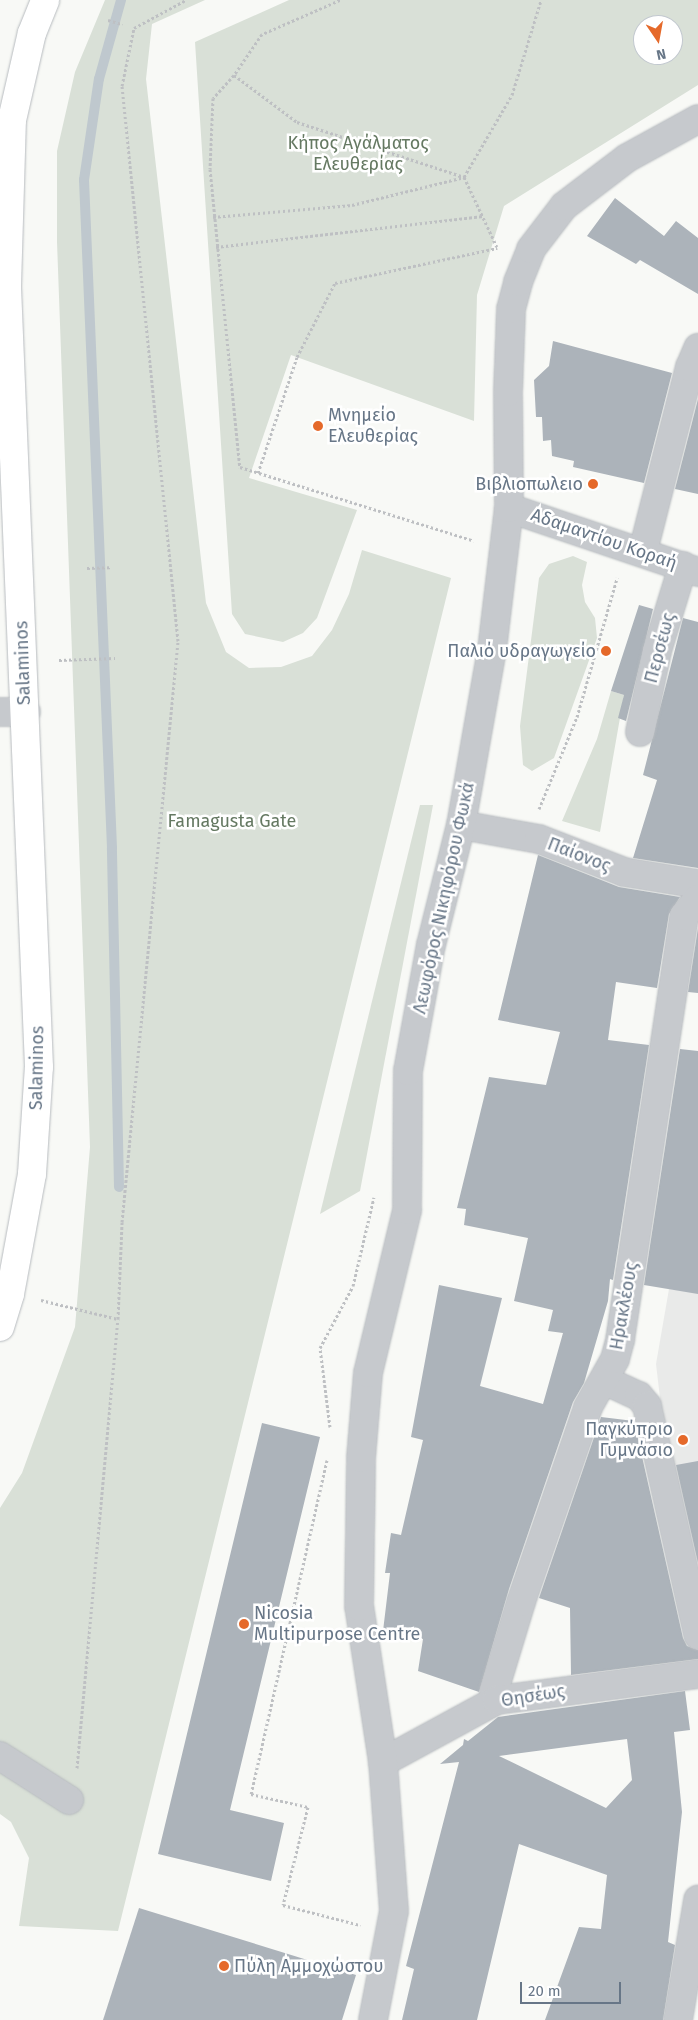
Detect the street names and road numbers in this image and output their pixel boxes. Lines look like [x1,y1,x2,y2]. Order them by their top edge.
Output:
street label: Αδαμαντίου Κοραή [528,504,680,574]
street label: Περσέως [640,610,680,686]
street label: Salaminos [11,620,35,706]
street label: Λεωφόρος Νικηφόρου Φωκά [409,780,479,1016]
street label: Παίονος [544,833,614,877]
street label: Salaminos [25,1026,49,1110]
street label: Ηρακλέους [606,1260,642,1352]
street label: Θησέως [500,1680,566,1712]

